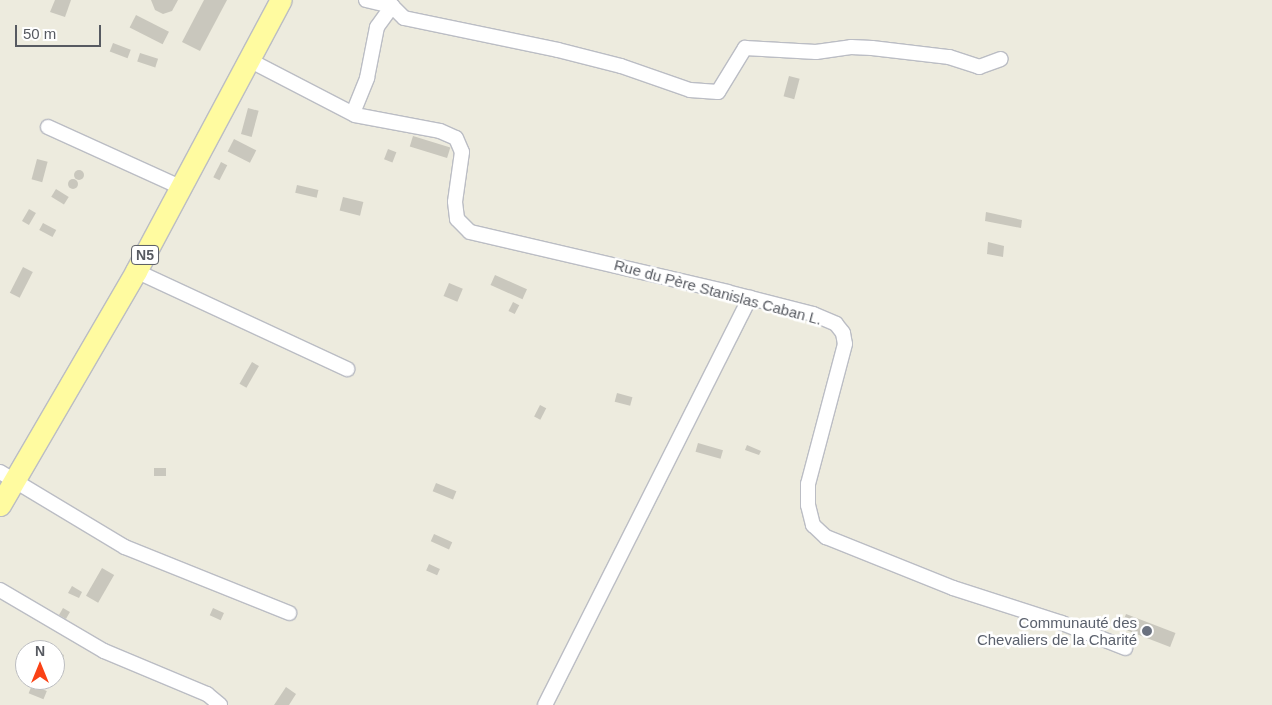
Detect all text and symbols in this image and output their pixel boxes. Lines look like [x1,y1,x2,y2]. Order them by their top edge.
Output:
scale bar [18,15,104,47]
text: 50 m [23,25,56,42]
road number: N5 [130,244,160,266]
street label: Rue du Père Stanislas Caban L. [612,256,824,328]
place label: Communauté des Chevaliers de la Charité [977,613,1137,648]
marker: Communauté des Chevaliers de la Charité [1141,625,1153,637]
north arrow [15,640,65,690]
text: N [35,643,45,659]

